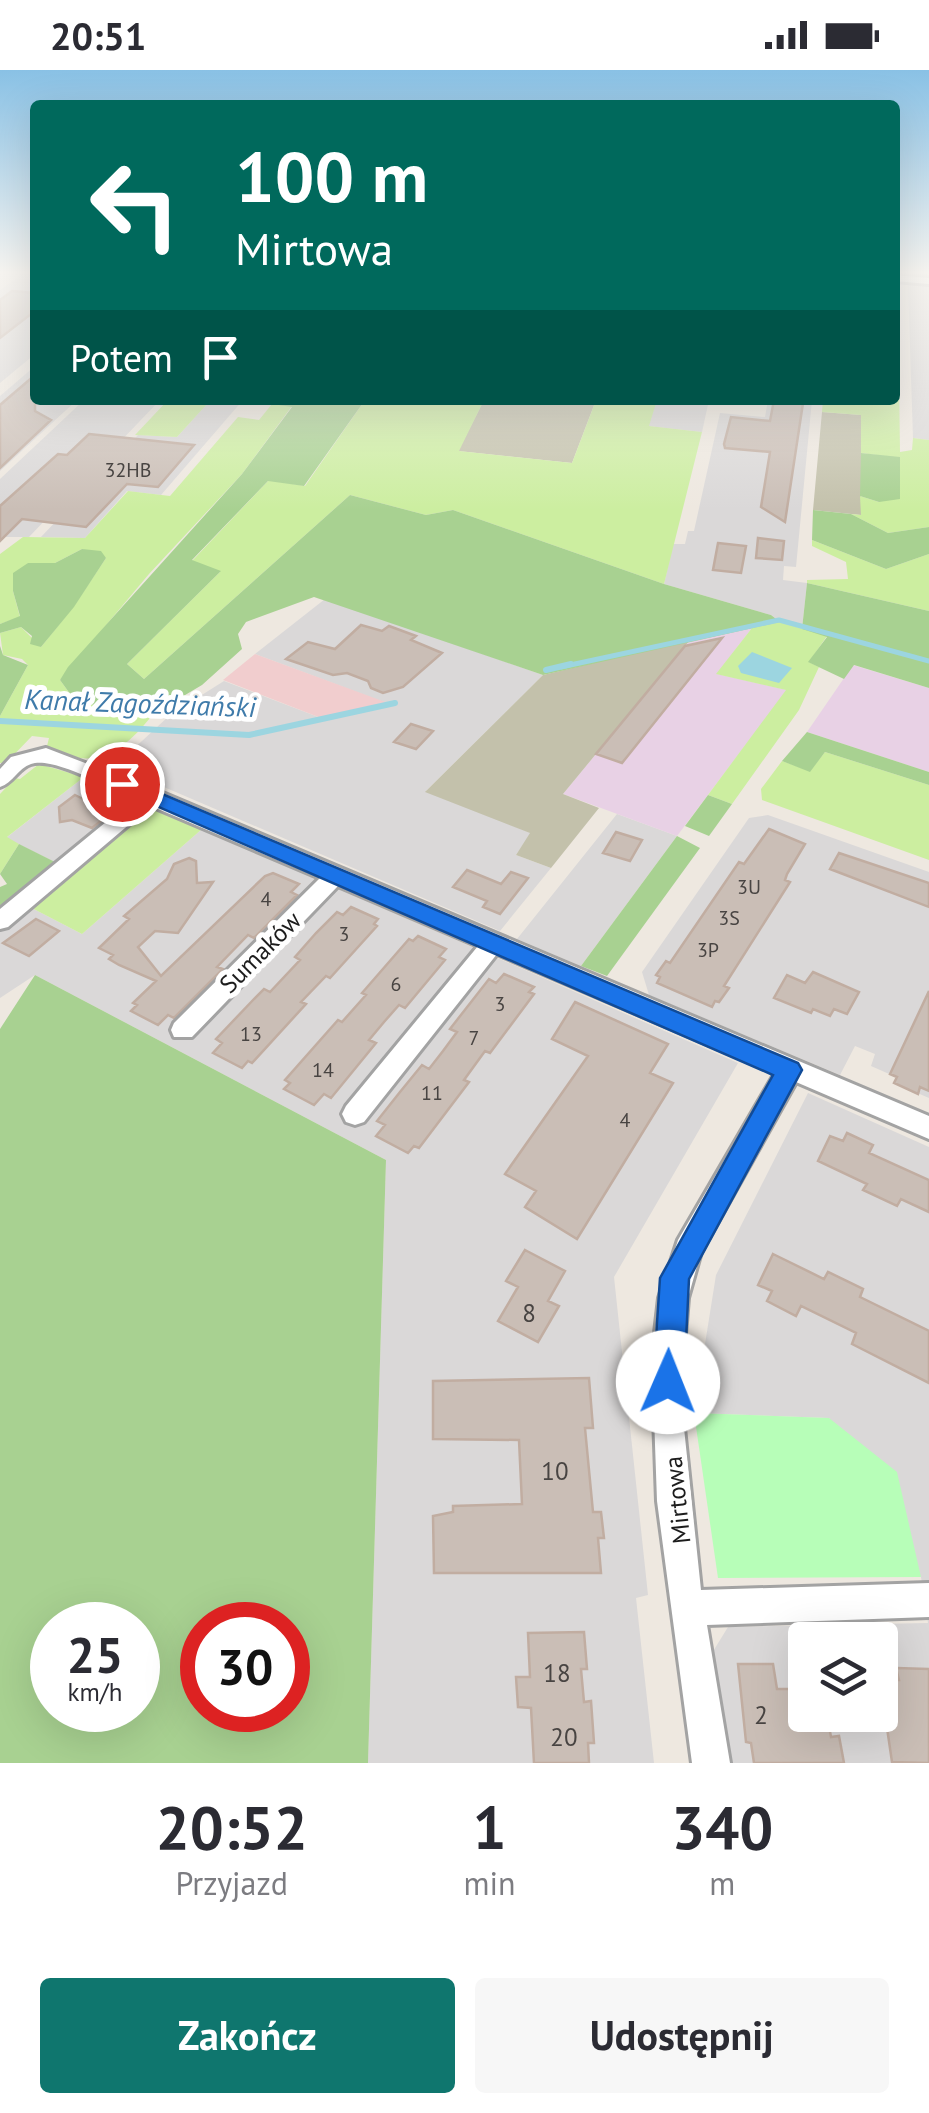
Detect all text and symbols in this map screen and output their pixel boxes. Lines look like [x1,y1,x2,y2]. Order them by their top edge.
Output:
text: 20:51 [50,11,146,60]
text: 100 m [235,131,428,221]
icon: left [70,140,200,270]
text: Mirtowa [235,219,393,277]
icon: arrive [193,330,248,385]
text: Potem [70,333,173,382]
house number: 32HB [105,457,151,483]
water label: Kanał Zagoździański [24,680,257,725]
pin [80,742,165,827]
icon: arrive [95,757,150,812]
house number: 3U [737,874,761,900]
house number: 4 [261,886,272,912]
street label: Sumaków [212,904,308,1000]
house number: 3S [718,905,740,931]
house number: 3 [339,921,349,947]
house number: 3P [697,937,719,963]
house number: 6 [391,971,401,997]
house number: 3 [495,991,505,1017]
house number: 13 [240,1021,262,1047]
house number: 7 [469,1025,479,1051]
house number: 14 [312,1057,334,1083]
house number: 11 [421,1080,443,1106]
house number: 4 [620,1107,631,1133]
house number: 8 [522,1297,536,1329]
position arrow [616,1330,720,1434]
house number: 10 [541,1455,569,1487]
street label: Mirtowa [656,1455,698,1545]
speed limit sign: 30 [180,1602,310,1732]
text: 25 [67,1622,123,1687]
map controls [788,1622,898,1732]
button: layers [788,1622,898,1732]
house number: 18 [543,1657,571,1689]
text: km/h [68,1676,122,1708]
house number: 2 [754,1699,768,1731]
house number: 20 [550,1721,578,1753]
text: 20:52 [156,1788,308,1866]
text: 1 [473,1788,507,1866]
text: 340 [671,1788,773,1866]
text: Przyjazd [176,1862,288,1904]
text: min [464,1862,516,1904]
text: m [709,1862,735,1904]
button: Zakończ [40,1978,455,2093]
button: Udostępnij [475,1978,889,2093]

